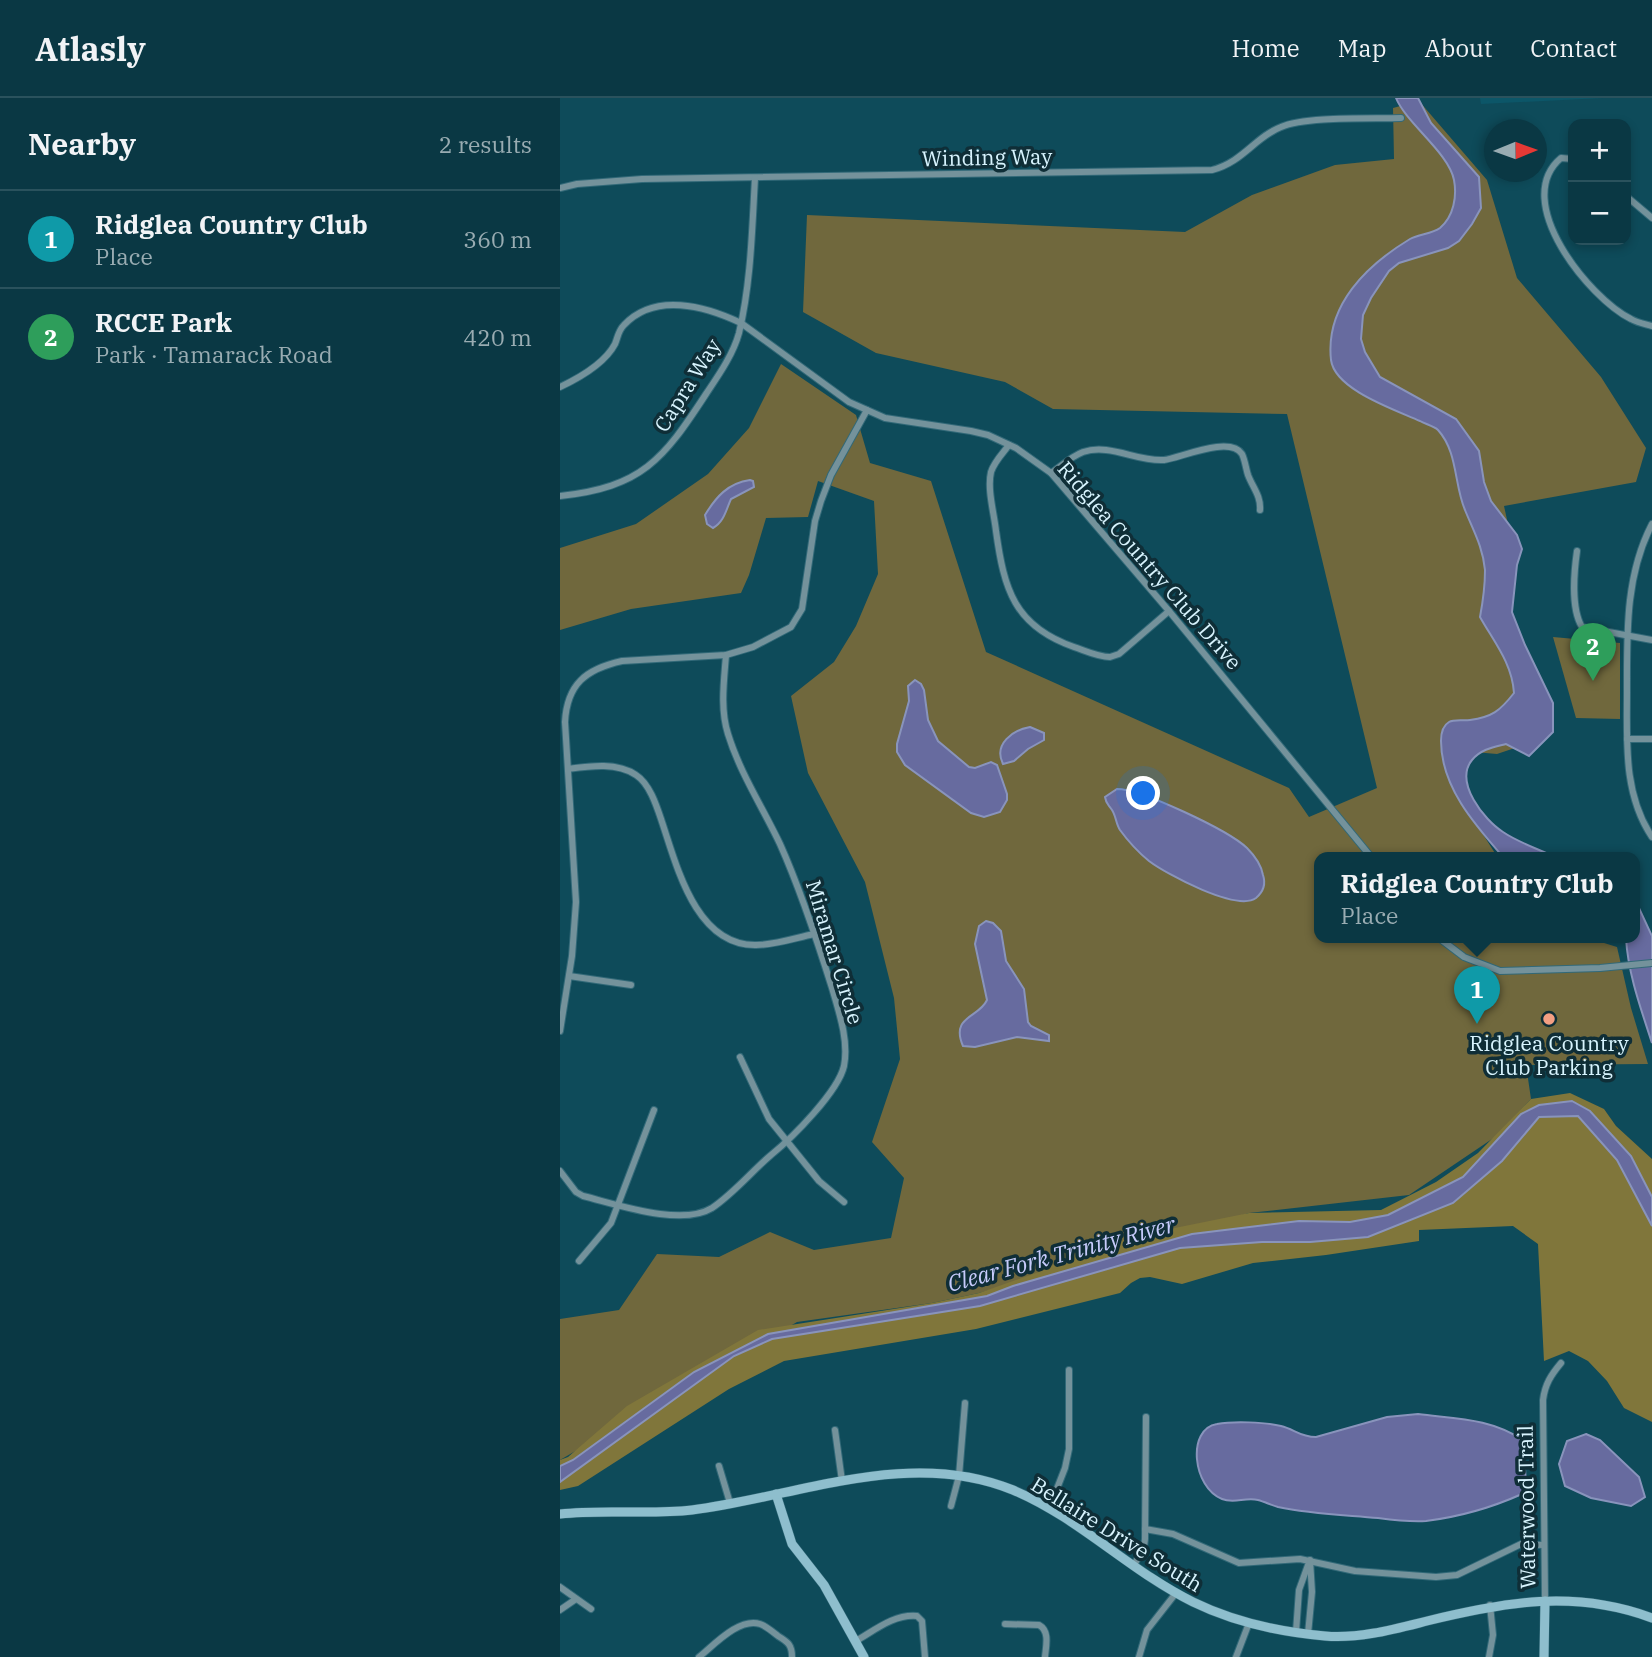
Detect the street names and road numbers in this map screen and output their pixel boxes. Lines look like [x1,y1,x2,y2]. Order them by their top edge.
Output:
street label: Winding Way [921,142,1053,172]
street label: Capra Way [647,332,727,437]
street label: Ridglea Country Club Drive [1052,455,1248,675]
street label: Miramar Circle [800,877,870,1027]
street label: Waterwood Trail [1511,1425,1541,1589]
street label: Bellaire Drive South [1026,1470,1208,1598]

